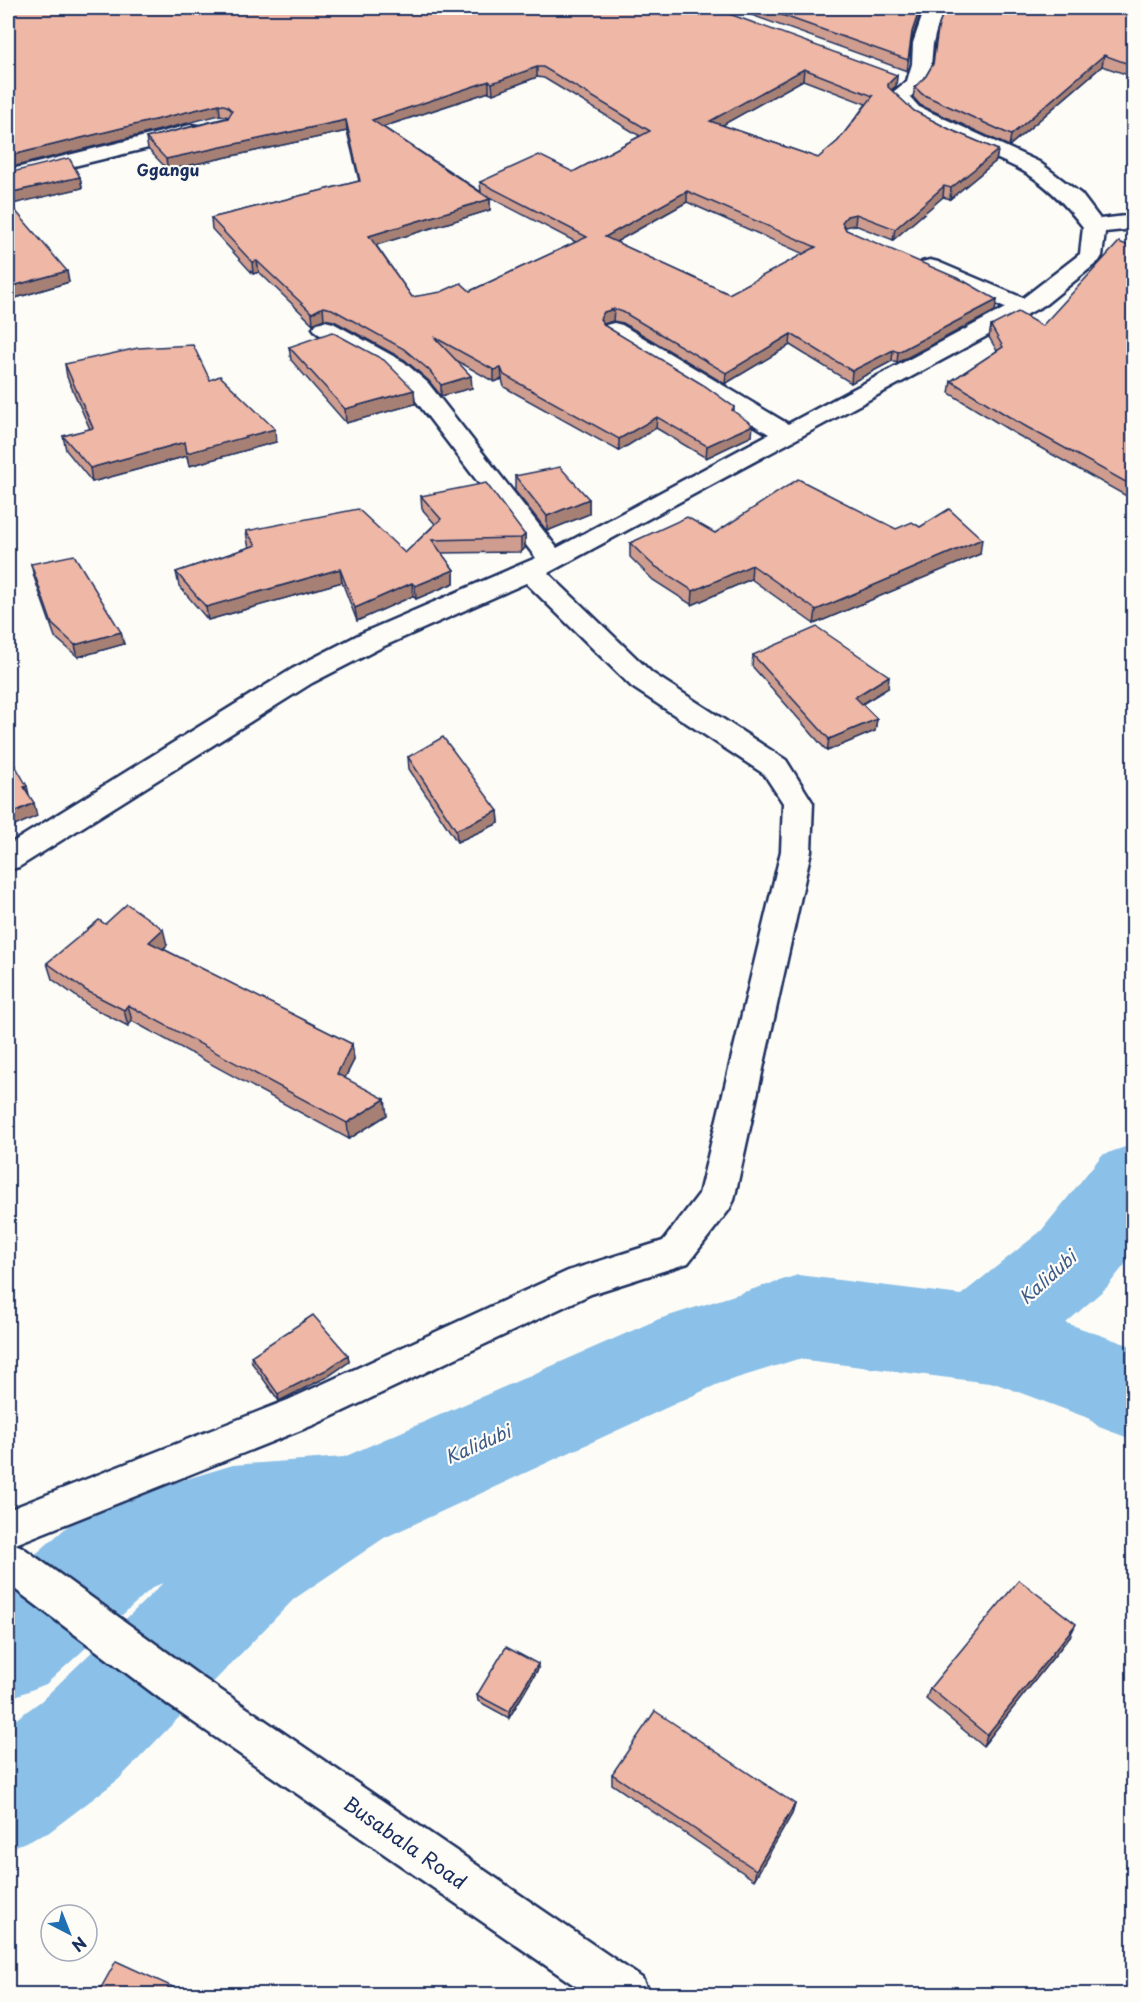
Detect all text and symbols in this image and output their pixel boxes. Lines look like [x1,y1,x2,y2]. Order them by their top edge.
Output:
district label: Ggangu [137,157,199,181]
water label: Kalidubi [1012,1242,1084,1310]
water label: Kalidubi [440,1416,517,1470]
street label: Busabala Road [338,1788,473,1896]
north arrow [39,1903,99,1963]
text: N [67,1932,92,1958]

